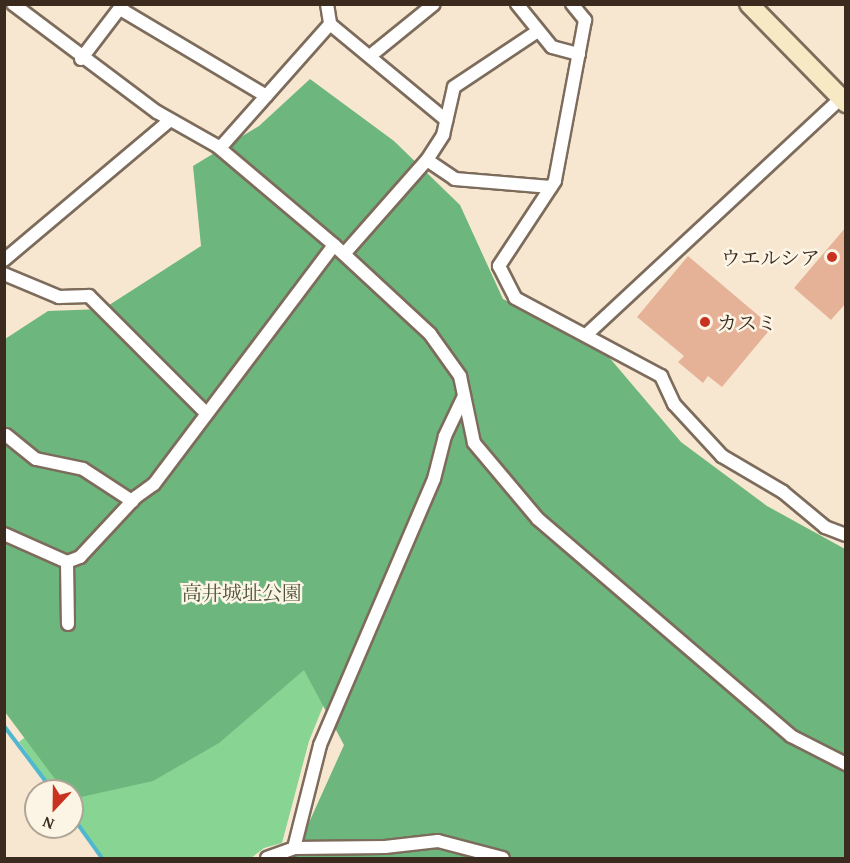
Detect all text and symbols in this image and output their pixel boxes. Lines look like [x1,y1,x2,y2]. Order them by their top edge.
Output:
place label: ウエルシア [720,245,820,269]
marker: ウエルシア [825,250,839,264]
place label: カスミ [717,310,777,334]
marker: カスミ [698,315,712,329]
park label: 高井城址公園 [182,580,302,604]
north arrow [24,779,84,839]
text: N [39,811,57,837]

